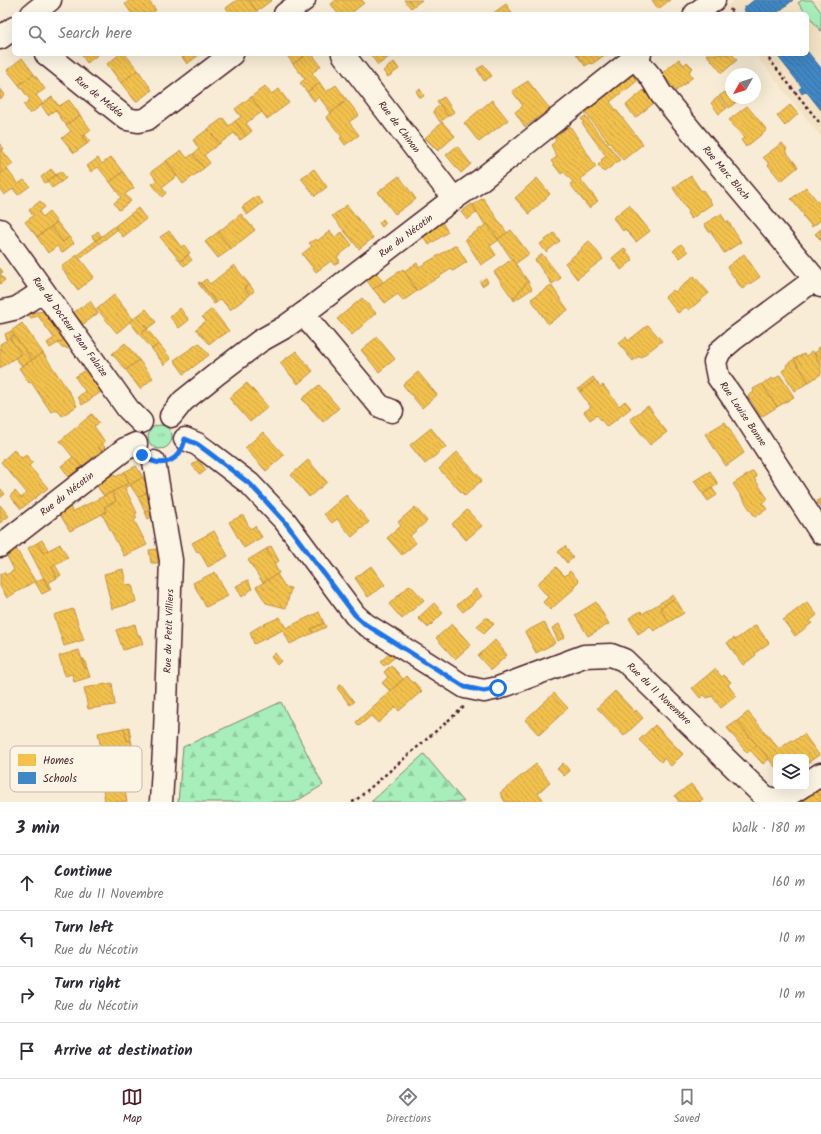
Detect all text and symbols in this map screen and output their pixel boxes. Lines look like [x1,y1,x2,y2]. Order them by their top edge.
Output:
search box [12,12,809,56]
text: Search here [58,22,132,46]
icon: search [26,23,48,45]
north arrow [725,68,761,104]
street label: Rue de Médéa [71,72,127,122]
street label: Rue de Chinon [374,98,424,156]
street label: Rue Marc Bloch [698,142,754,204]
street label: Rue du Nécotin [375,210,437,262]
street label: Rue du Docteur Jean Falaize [28,274,112,381]
street label: Rue Louise Bonne [715,378,771,450]
route end [133,446,151,464]
street label: Rue du Nécotin [37,468,97,520]
street label: Rue du Petit Villiers [160,588,178,673]
street label: Rue du 11 Novembre [623,659,695,729]
route start [489,679,507,697]
legend [10,746,142,792]
text: Homes [43,752,74,770]
map controls [773,754,809,790]
button: layers [773,754,809,790]
text: Schools [43,770,77,788]
text: 3 min [16,815,60,842]
text: Walk · 180 m [732,818,805,839]
text: Continue [54,860,112,884]
icon: ahead [16,872,38,894]
text: 160 m [772,872,805,893]
text: Rue du 11 Novembre [54,884,164,905]
text: Turn left [54,916,114,940]
icon: left [16,928,38,950]
text: 10 m [779,928,805,949]
text: Rue du Nécotin [54,940,138,961]
text: Turn right [54,972,121,996]
icon: right [16,984,38,1006]
text: 10 m [779,984,805,1005]
text: Rue du Nécotin [54,996,138,1017]
text: Arrive at destination [54,1039,193,1063]
icon: arrive [16,1040,38,1062]
tab: Map [121,1086,143,1128]
tab: Directions [386,1086,431,1128]
tab: Saved [674,1086,700,1128]

